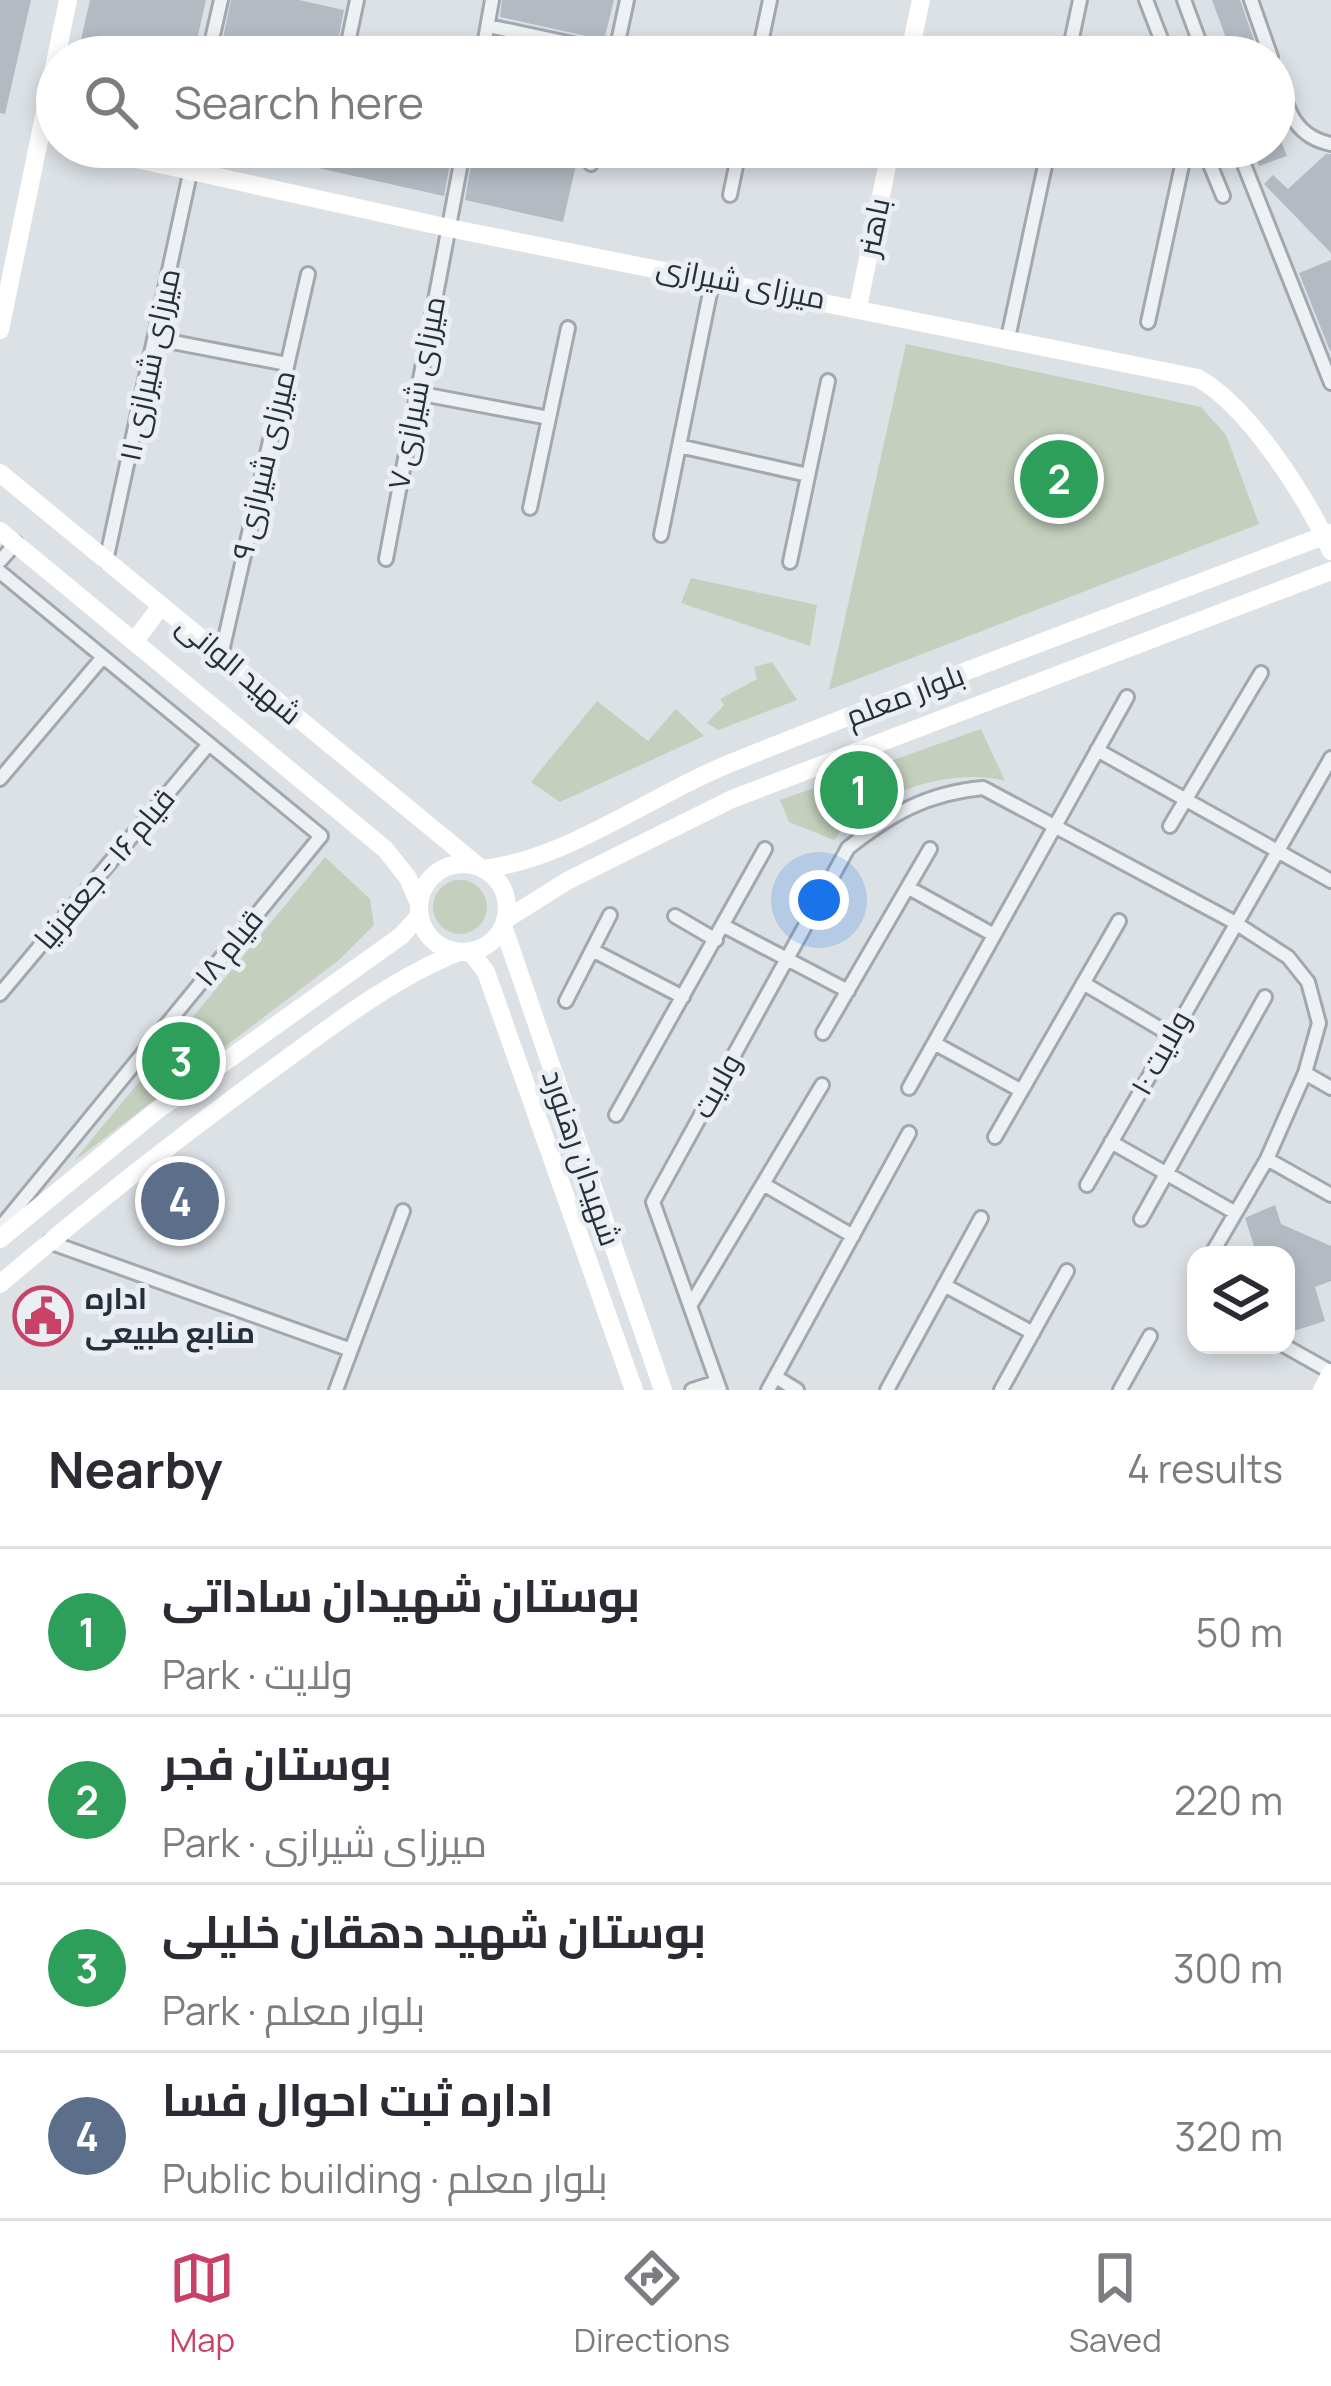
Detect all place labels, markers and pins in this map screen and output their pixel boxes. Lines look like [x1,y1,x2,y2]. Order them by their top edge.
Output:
pin: 2 [1020,434,1098,524]
pin: 1 [820,745,898,835]
pin: 3 [142,1016,220,1106]
pin: 4 [141,1156,219,1246]
place label: اداره منابع طبیعی [85,1277,255,1353]
public building icon: اداره منابع طبیعی [12,1285,74,1347]

